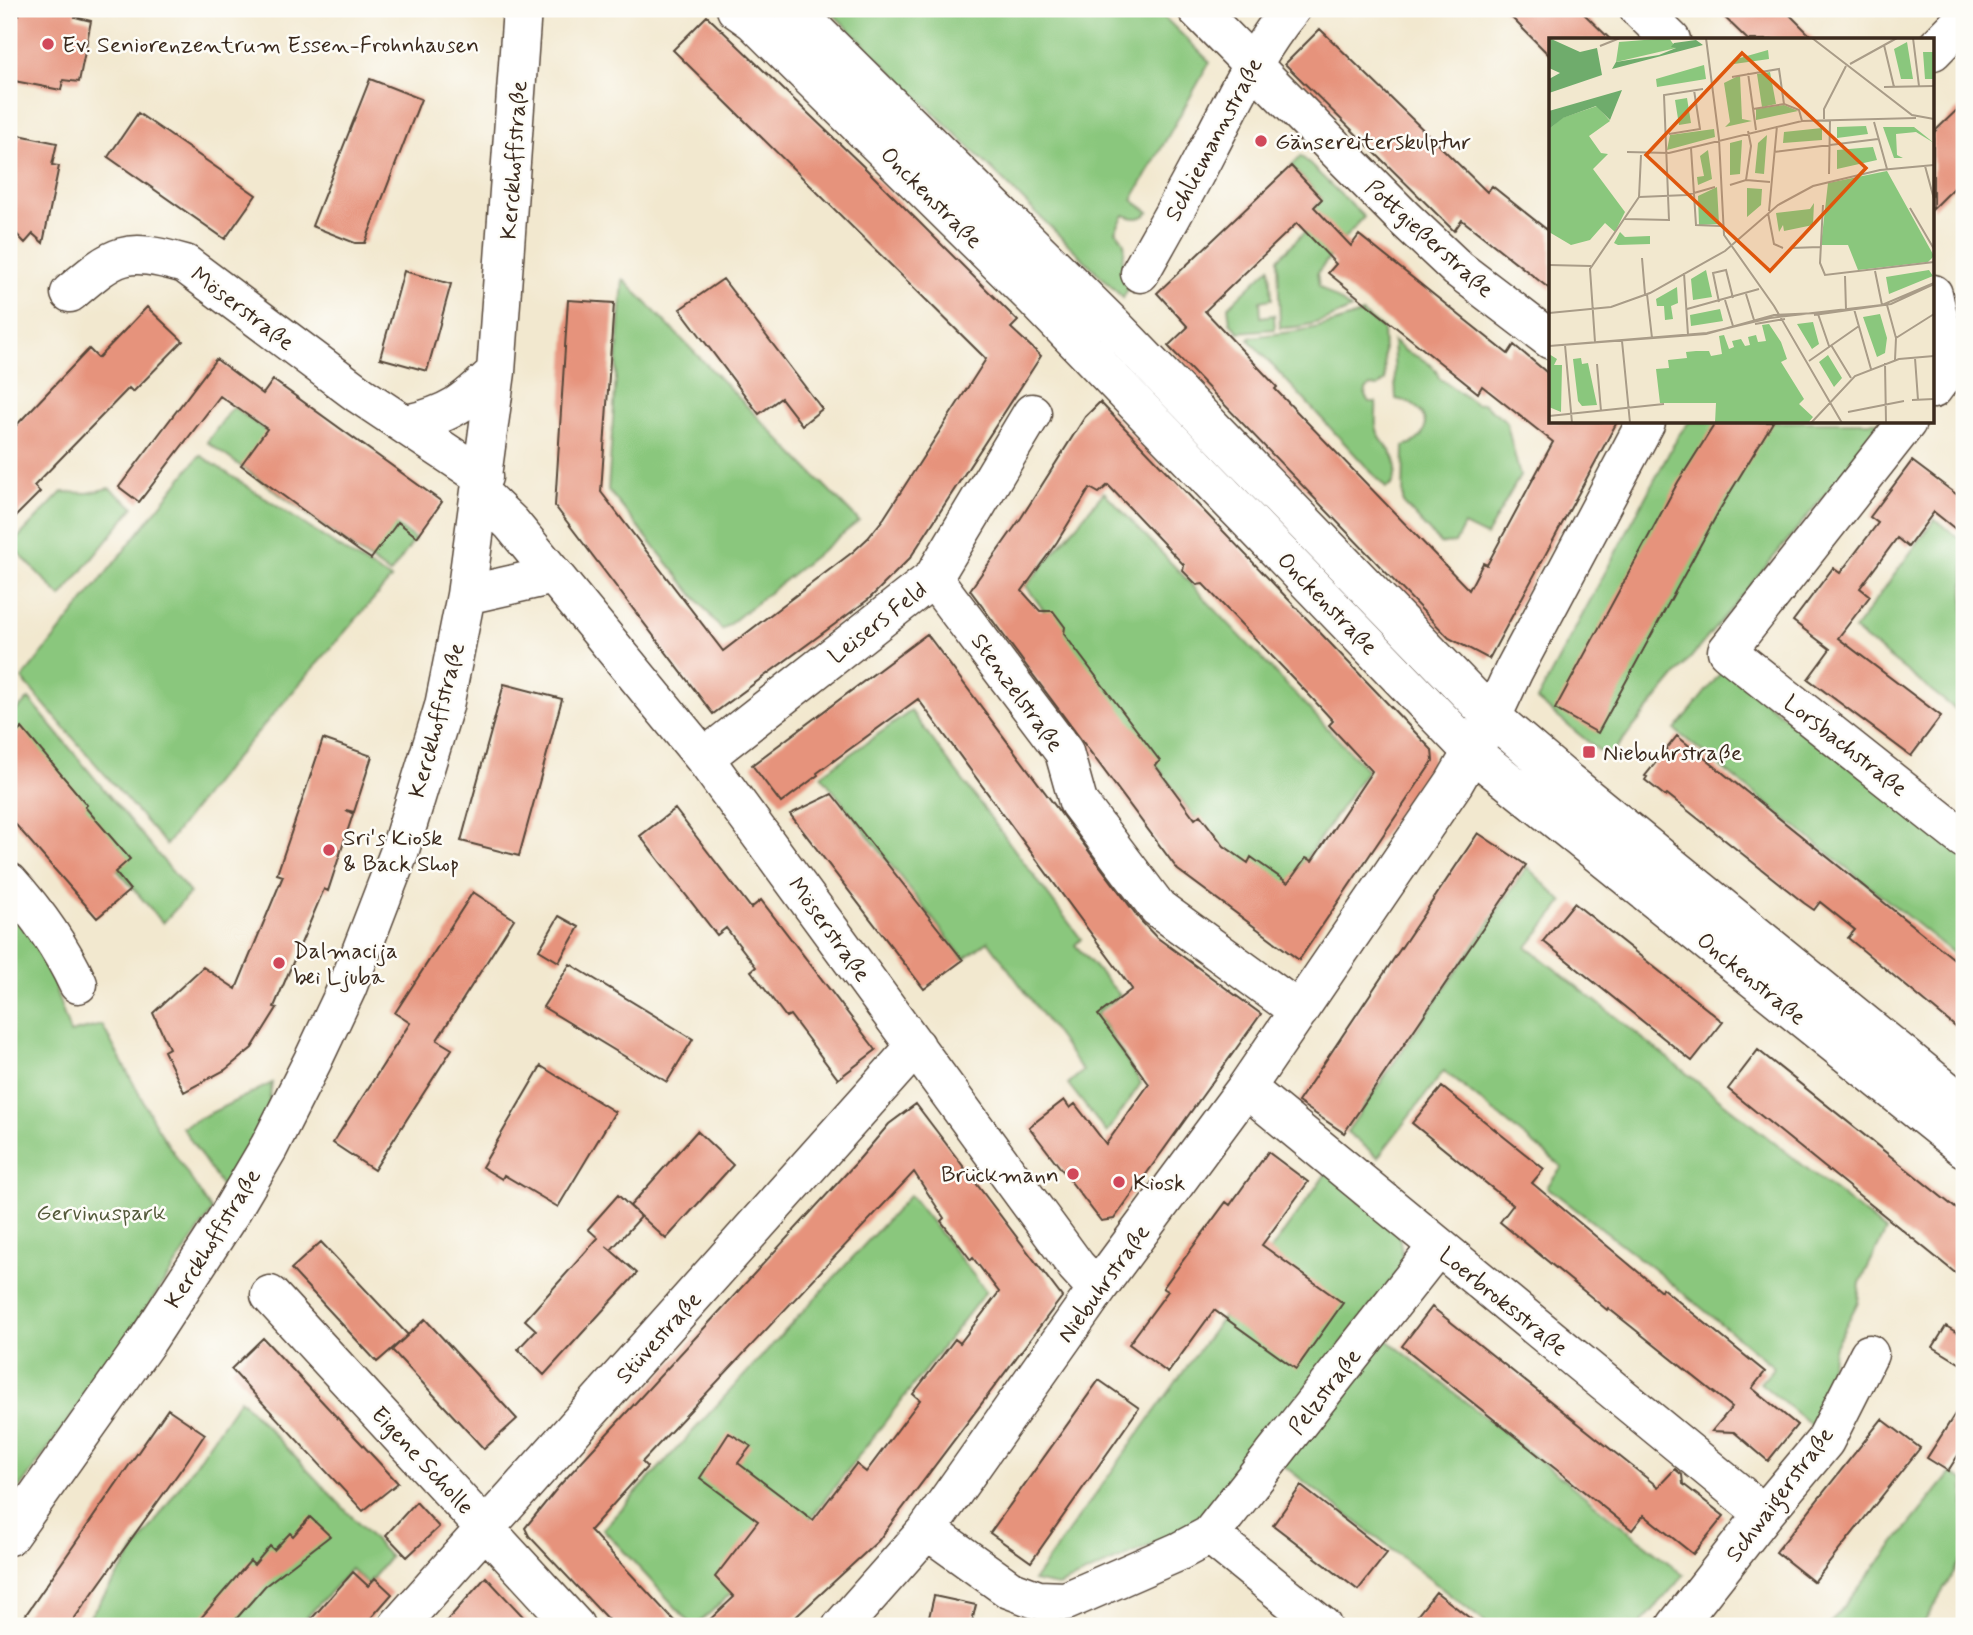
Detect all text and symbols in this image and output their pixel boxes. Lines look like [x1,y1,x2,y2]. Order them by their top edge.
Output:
place label: Ev. Seniorenzentrum Essen-Frohnhausen [62,31,479,61]
marker: Ev. Seniorenzentrum Essen-Frohnhausen [40,36,56,52]
inset map [1549,38,1934,424]
street label: Schliemannstraße [1159,53,1271,227]
street label: Kerckhoffstraße [494,80,536,241]
place label: Gänsereiterskulptur [1275,128,1472,158]
marker: Gänsereiterskulptur [1253,133,1269,149]
street label: Onckenstraße [873,141,988,256]
street label: Pottgießerstraße [1358,174,1499,305]
street label: Möserstraße [184,261,300,358]
street label: Onckenstraße [1270,546,1383,662]
street label: Leisers Feld [823,576,934,671]
street label: Stenzelstraße [963,628,1069,758]
street label: Kerckhoffstraße [403,640,473,801]
street label: Lorsbachstraße [1777,689,1913,804]
place label: Niebuhrstraße [1603,739,1742,769]
marker: Niebuhrstraße [1581,744,1597,760]
place label: Sri's Kiosk & Back Shop [343,824,459,880]
marker: Sri's Kiosk & Back Shop [321,842,337,858]
street label: Möserstraße [780,872,876,988]
street label: Onckenstraße [1690,926,1812,1033]
place label: Dalmacija bei Ljuba [293,937,398,993]
marker: Dalmacija bei Ljuba [271,955,287,971]
place label: Brückmann [941,1161,1059,1191]
street label: Kerckhoffstraße [159,1164,269,1315]
marker: Brückmann [1065,1166,1081,1182]
place label: Kiosk [1133,1169,1185,1199]
marker: Kiosk [1111,1174,1127,1190]
park label: Gervinuspark [36,1199,166,1229]
street label: Niebuhrstraße [1052,1219,1158,1349]
street label: Loerbroksstraße [1432,1241,1574,1364]
street label: Stüvestraße [610,1286,709,1391]
street label: Pelzstraße [1282,1343,1369,1442]
street label: Eigene Scholle [364,1401,479,1522]
street label: Schwaigerstraße [1720,1421,1843,1570]

